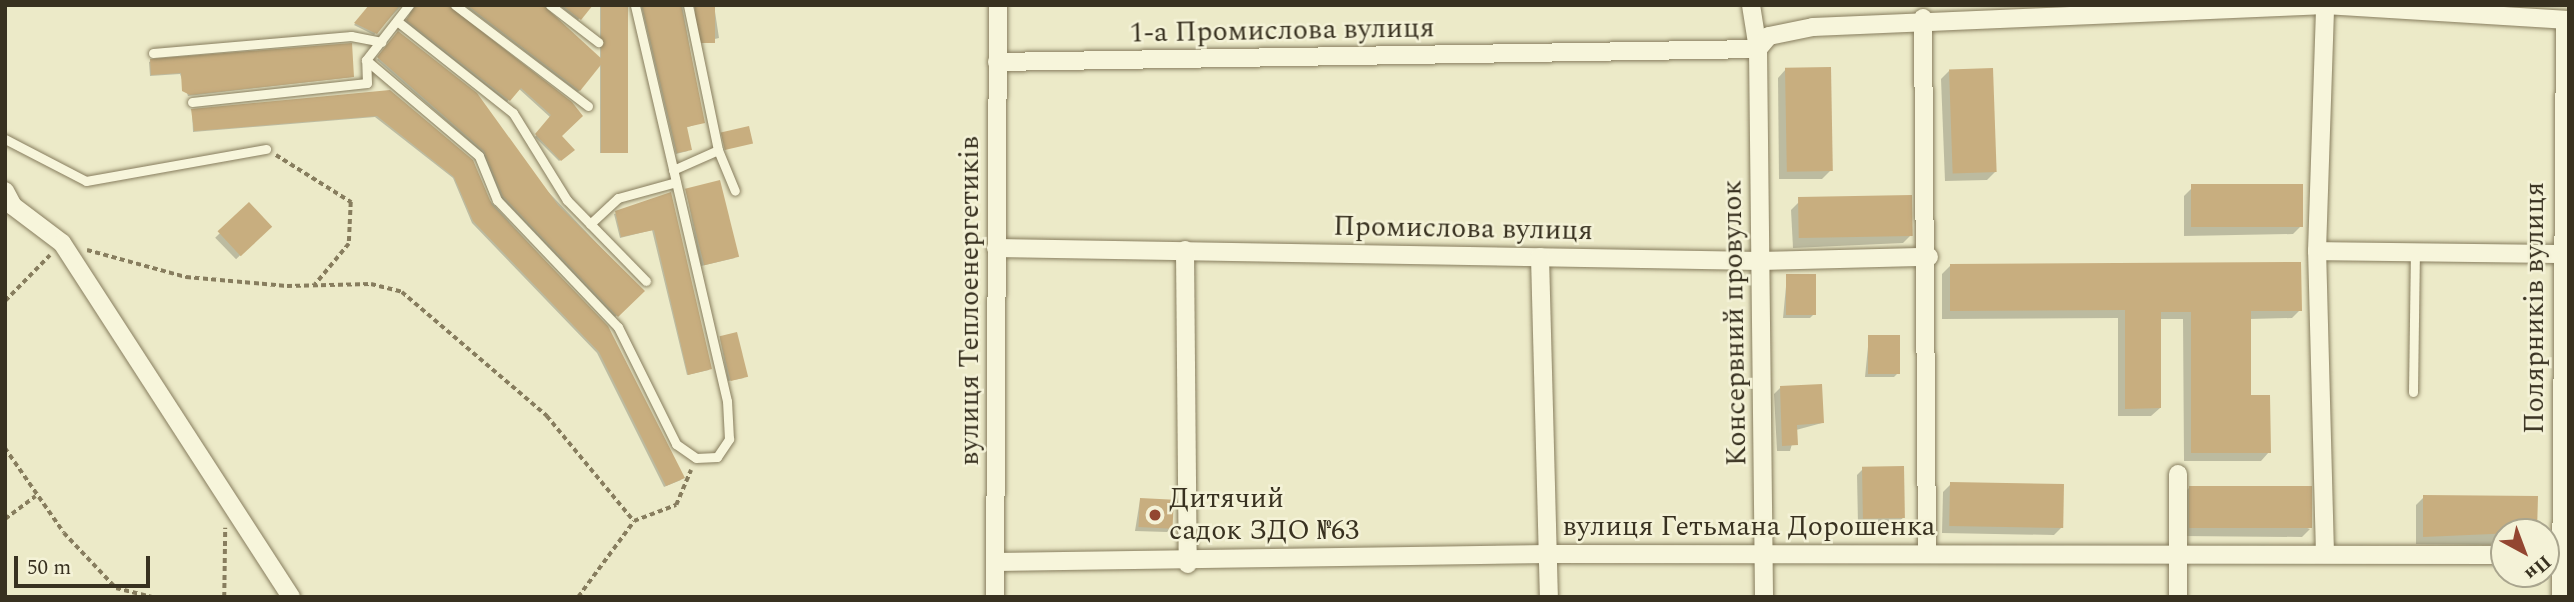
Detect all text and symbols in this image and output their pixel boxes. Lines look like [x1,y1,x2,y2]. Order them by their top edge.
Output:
street label: 1-а Промислова вулиця [1129,12,1435,50]
street label: вулиця Теплоенергетиків [953,136,987,466]
street label: Консервний провулок [1716,180,1754,466]
street label: Полярників вулиця [2518,182,2552,434]
street label: Промислова вулиця [1333,210,1593,248]
place label: Дитячий садок ЗДО №63 [1169,482,1359,548]
marker: Дитячий садок ЗДО №63 [1147,507,1163,523]
street label: вулиця Гетьмана Дорошенка [1562,510,1936,544]
north arrow [2490,518,2560,588]
scale bar [18,542,154,586]
text: Пн [2518,548,2558,588]
text: 50 m [27,552,71,584]

